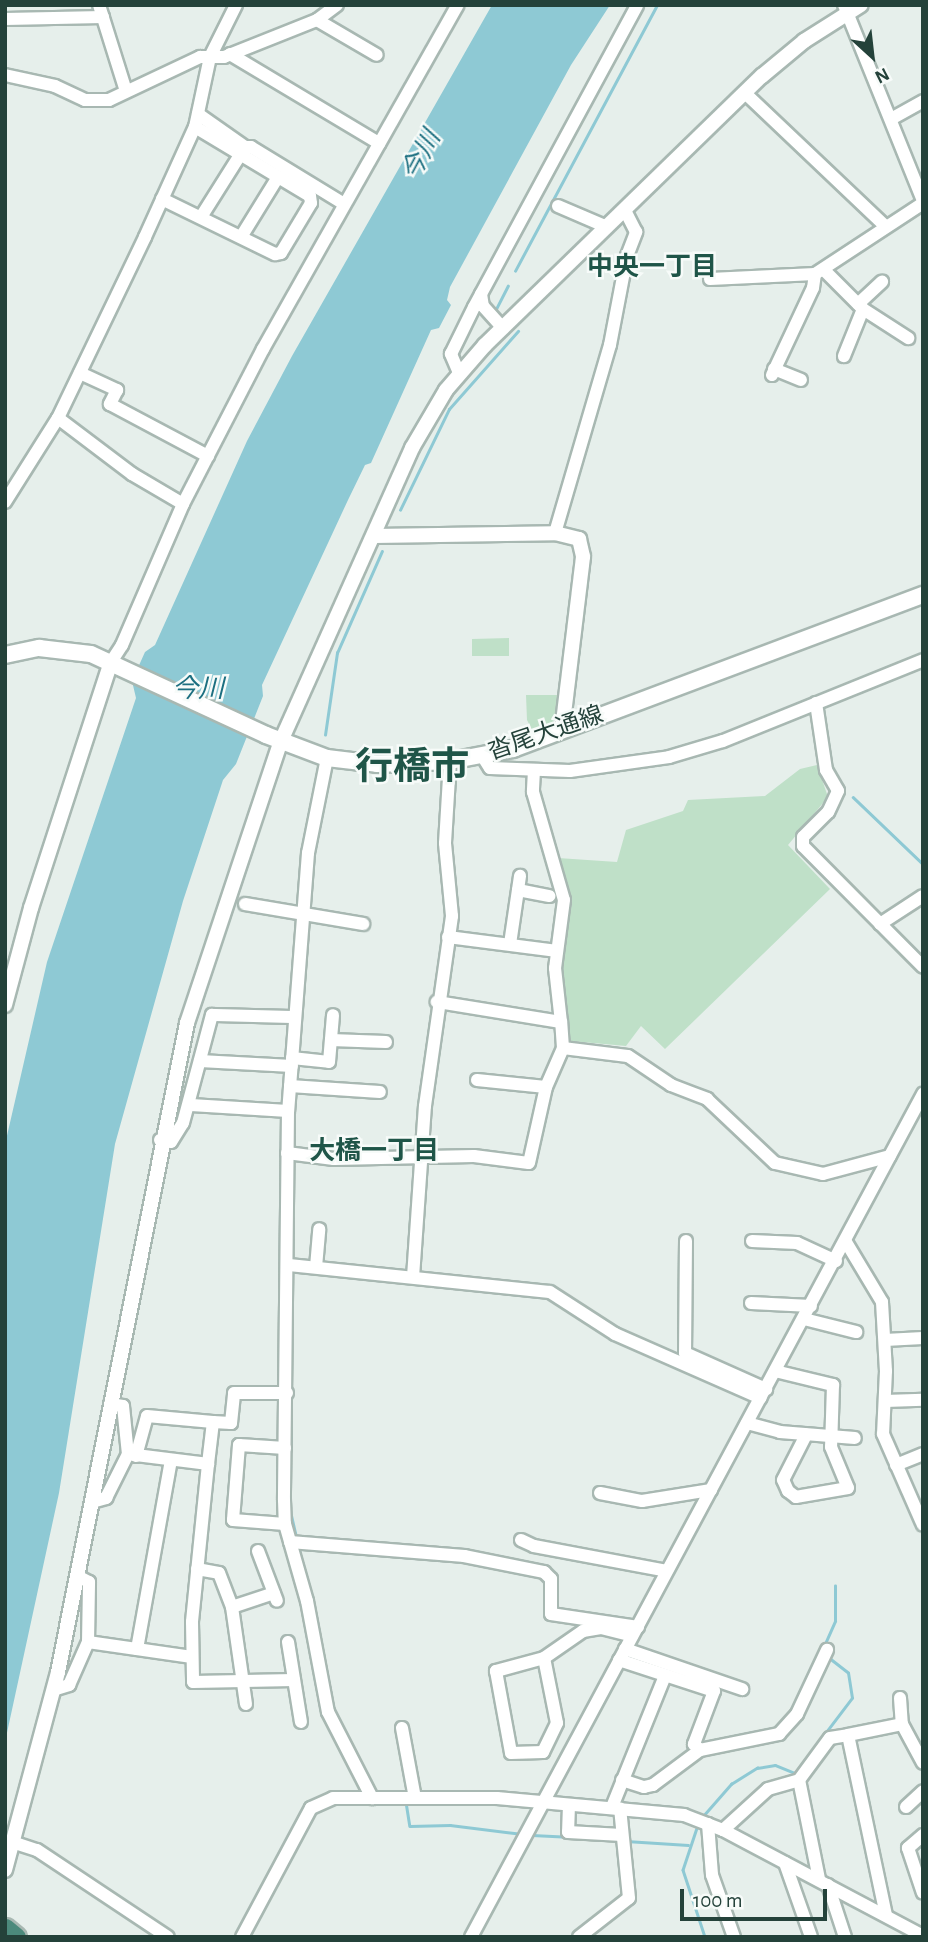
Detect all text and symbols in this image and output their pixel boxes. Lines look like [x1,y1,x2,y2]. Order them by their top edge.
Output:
north arrow [837,21,907,91]
text: N [872,64,892,87]
water label: 今川 [396,126,448,186]
district label: 中央一丁目 [587,252,717,284]
water label: 今川 [172,674,224,706]
street label: 沓尾大通線 [485,701,607,767]
district label: 行橋市 [355,746,469,792]
district label: 大橋一丁目 [309,1136,439,1168]
scale bar [683,1876,830,1920]
text: 100 m [693,1890,743,1911]

